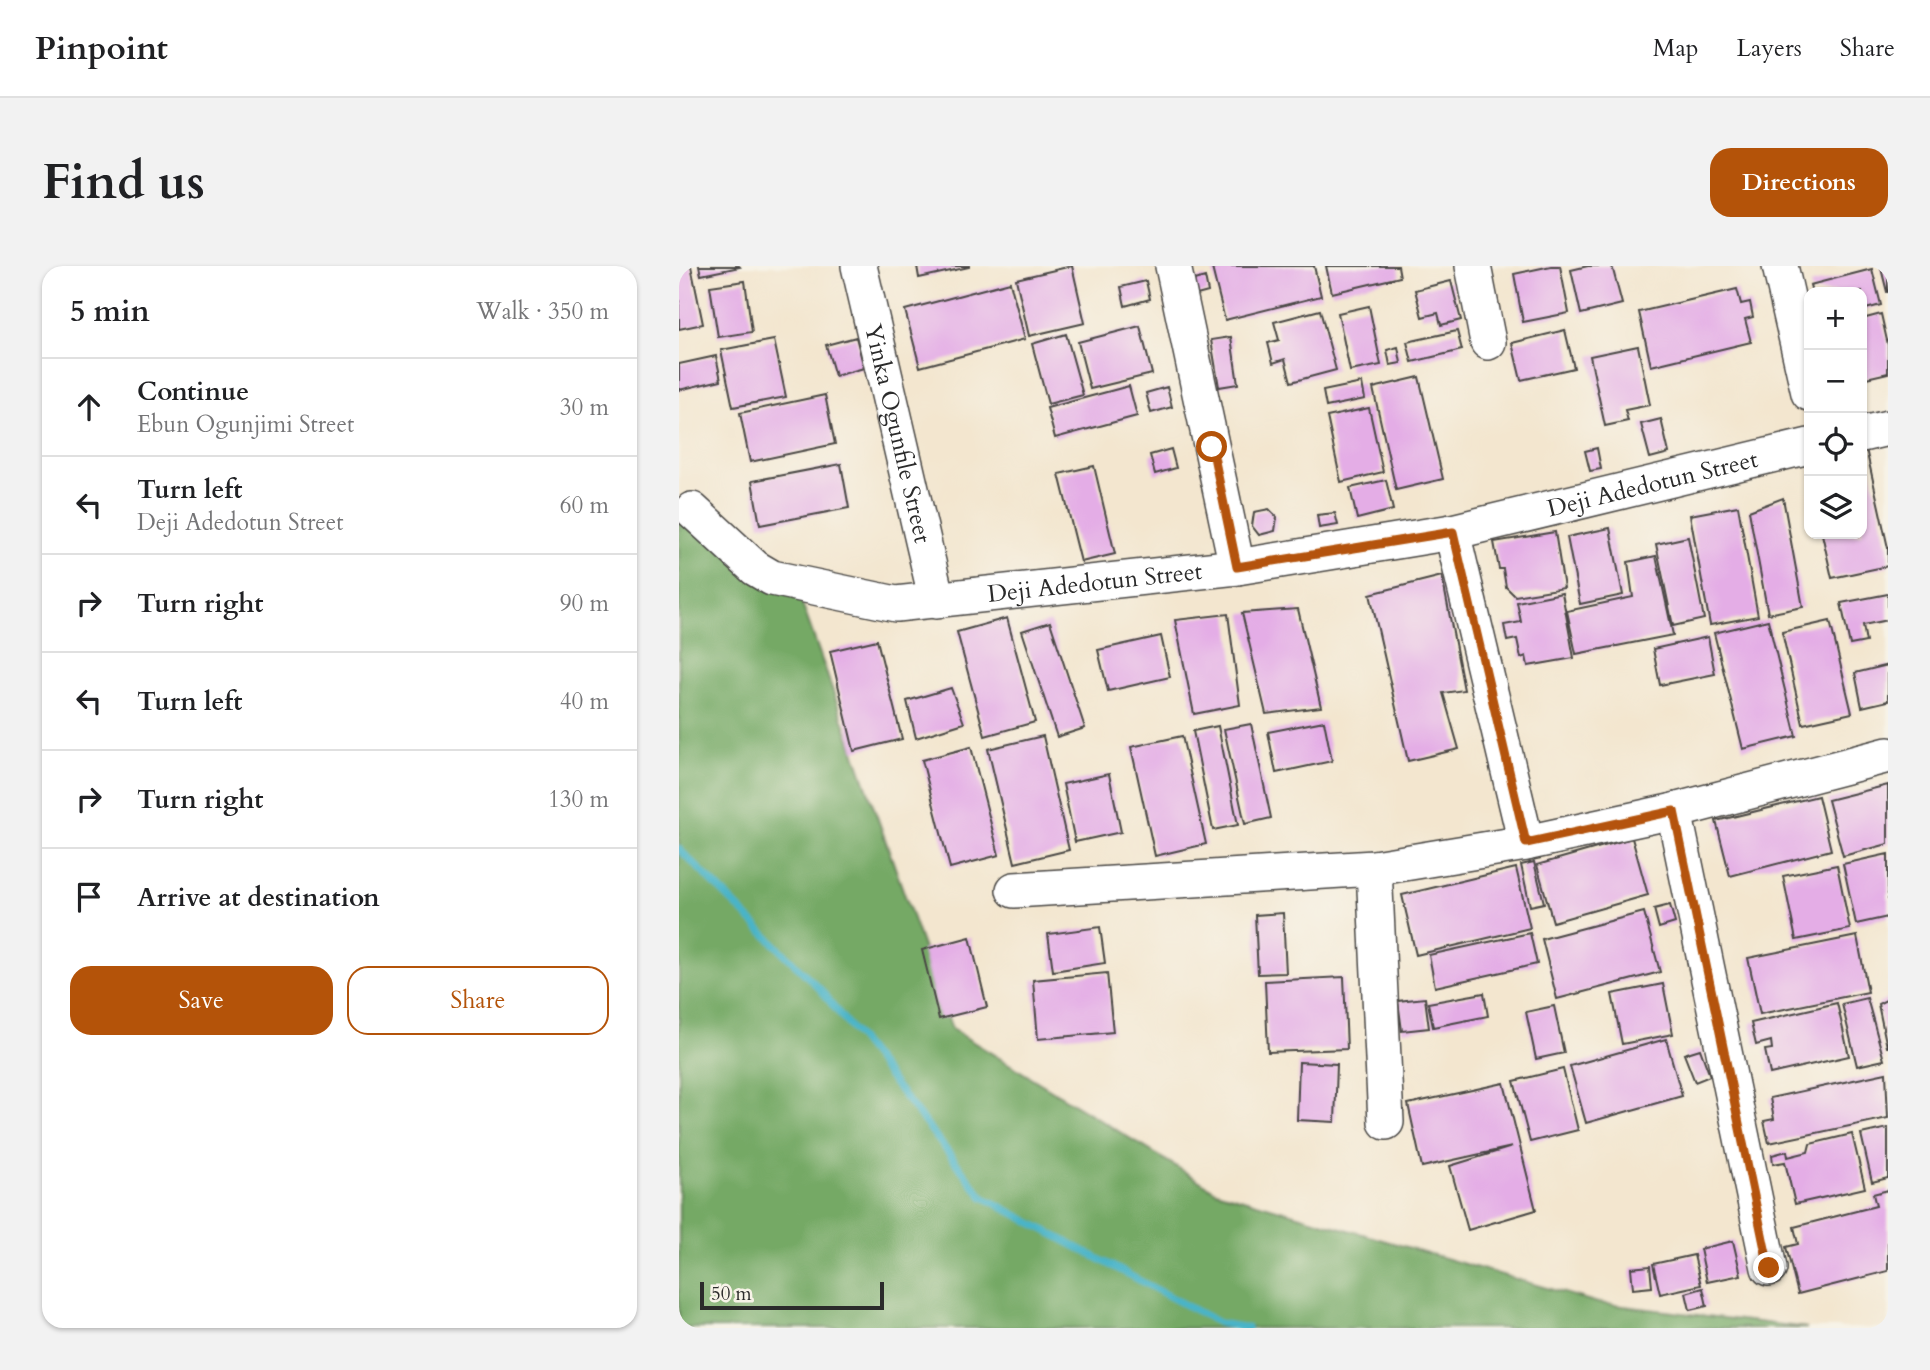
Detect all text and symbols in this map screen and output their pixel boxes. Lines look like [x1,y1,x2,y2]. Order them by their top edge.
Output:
text: Pinpoint [35,26,168,71]
text: Map [1653,32,1699,65]
text: Layers [1737,32,1802,65]
text: Share [1840,32,1895,65]
button: Directions [1710,148,1888,217]
text: Find us [42,149,205,216]
map controls [1804,287,1867,539]
button: + [1804,287,1867,350]
text: 5 min [70,291,150,332]
text: Walk · 350 m [476,296,609,327]
street label: Yinka Ogunfile Street [856,321,939,547]
button: − [1804,350,1867,413]
text: Continue [137,374,249,409]
icon: ahead [70,388,108,426]
text: 30 m [560,392,609,423]
text: Ebun Ogunjimi Street [137,409,354,440]
button: locate [1804,413,1867,476]
route start [1196,431,1227,462]
street label: Deji Adedotun Street [1544,443,1762,525]
text: Turn left [137,472,242,507]
button: layers [1804,476,1867,539]
icon: left [70,486,108,524]
text: 60 m [560,490,609,521]
text: Deji Adedotun Street [137,507,343,538]
street label: Deji Adedotun Street [986,555,1204,611]
icon: right [70,584,108,622]
text: Turn right [137,586,264,621]
text: 90 m [560,588,609,619]
icon: left [70,682,108,720]
text: Turn left [137,684,242,719]
text: 40 m [560,686,609,717]
icon: right [70,780,108,818]
text: Turn right [137,782,264,817]
text: 130 m [548,784,609,815]
icon: arrive [70,878,108,916]
text: Arrive at destination [137,880,380,915]
button: Save [70,966,333,1035]
button: Share [347,966,609,1035]
route end [1753,1252,1784,1283]
scale bar [700,1279,884,1311]
text: 50 m [711,1281,752,1307]

